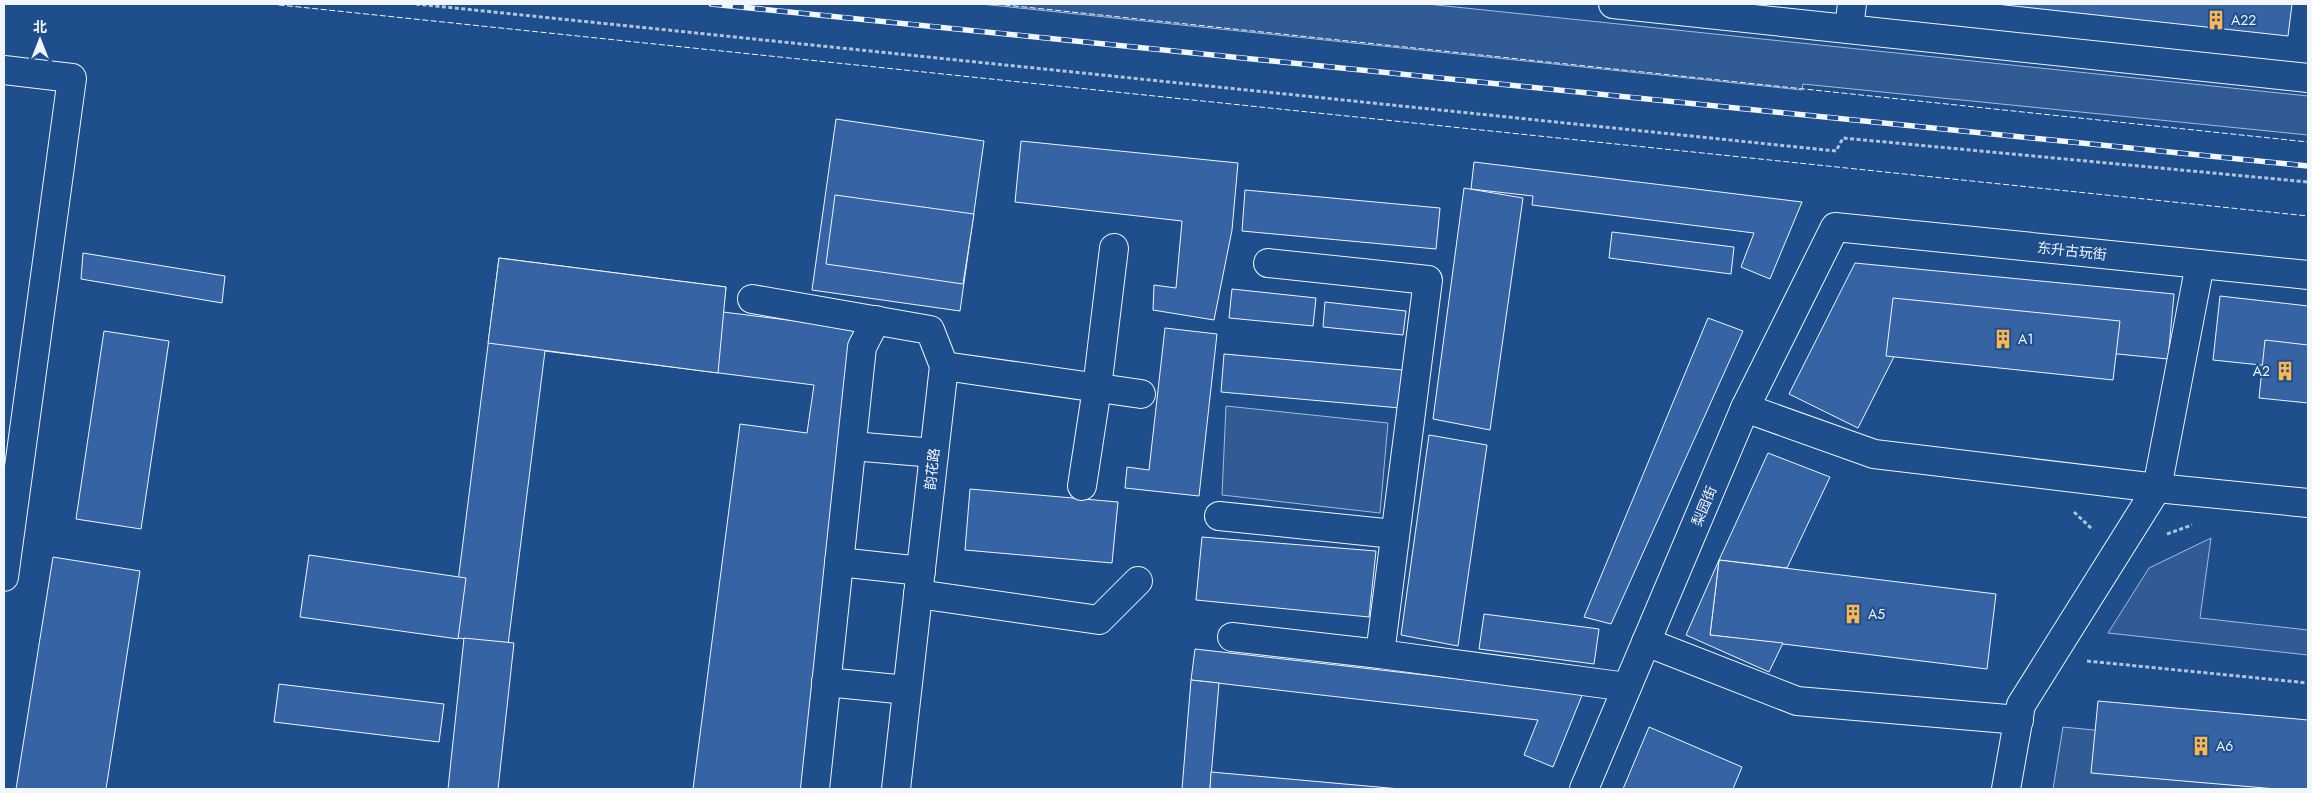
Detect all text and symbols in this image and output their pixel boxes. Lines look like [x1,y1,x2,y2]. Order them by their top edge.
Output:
building icon: A22 [2205,9,2227,31]
place label: A22 [2231,10,2256,30]
north arrow [15,15,65,65]
text: 北 [33,17,47,37]
street label: 东升古玩街 [2036,237,2108,265]
building icon: A1 [1992,328,2014,350]
place label: A1 [2018,329,2034,349]
building icon: A2 [2274,360,2296,382]
place label: A2 [2253,361,2270,381]
street label: 韵花路 [920,447,944,491]
street label: 梨园街 [1687,483,1721,529]
building icon: A5 [1842,603,1864,625]
place label: A5 [1868,604,1885,624]
building icon: A6 [2190,735,2212,757]
place label: A6 [2216,736,2233,756]

